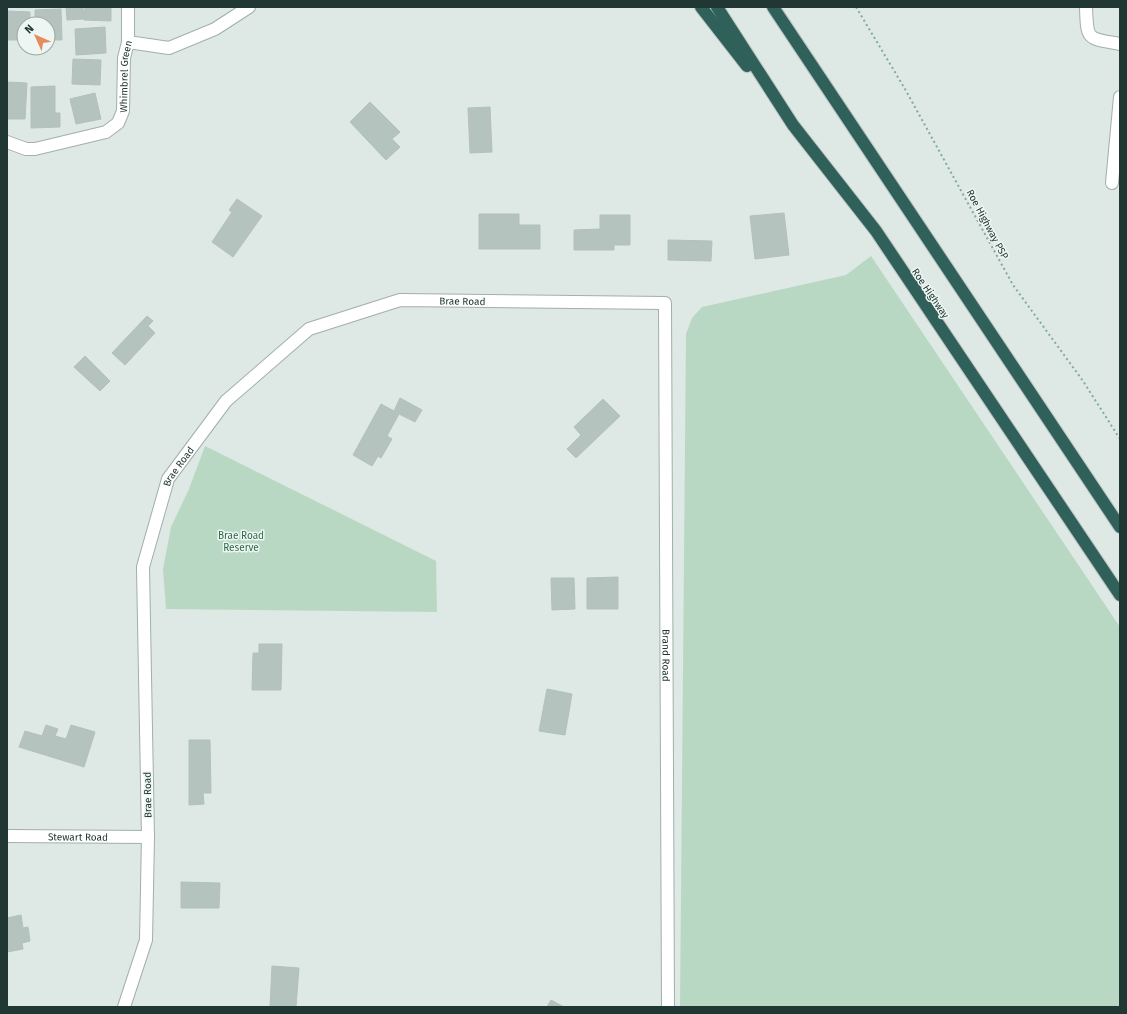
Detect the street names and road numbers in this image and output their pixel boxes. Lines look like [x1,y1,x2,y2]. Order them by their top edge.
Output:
street label: Whimbrel Green [118,39,135,113]
street label: Roe Highway PSP [964,188,1011,262]
street label: Roe Highway [909,266,951,321]
street label: Brae Road [439,295,486,308]
street label: Brae Road [161,445,197,488]
street label: Brand Road [659,629,672,682]
street label: Brae Road [142,772,154,818]
street label: Stewart Road [48,831,108,844]

